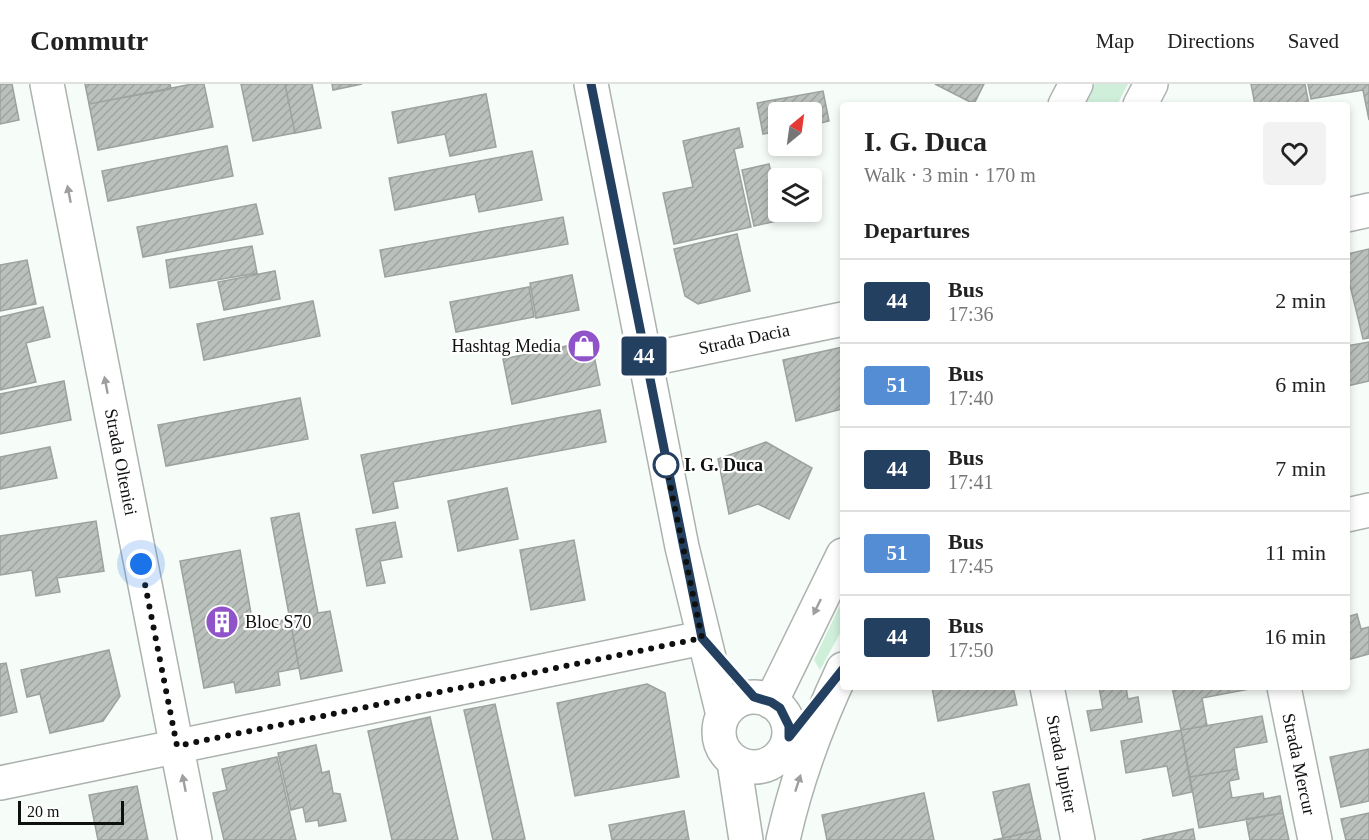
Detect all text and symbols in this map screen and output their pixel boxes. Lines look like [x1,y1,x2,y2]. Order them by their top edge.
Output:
text: Commutr [30,25,148,56]
text: Map [1096,29,1134,53]
text: Directions [1167,29,1255,53]
text: Saved [1288,29,1339,53]
north arrow [768,102,822,156]
map controls [768,102,822,222]
button: heart [1263,122,1326,185]
text: I. G. Duca [864,126,987,157]
text: Walk · 3 min · 170 m [864,164,1036,186]
button: layers [768,168,822,222]
one-way arrow [64,184,73,203]
text: Departures [864,218,970,243]
text: Bus [948,277,983,302]
text: 2 min [1275,288,1326,313]
text: 44 [887,289,908,313]
text: 17:36 [948,303,994,325]
street label: Strada Dacia [697,320,791,358]
shop icon: Hashtag Media [566,328,602,364]
place label: Hashtag Media [452,336,561,356]
line badge: 44 [617,336,671,376]
text: 44 [634,344,655,368]
text: Bus [948,361,983,386]
text: 6 min [1275,372,1326,397]
text: 51 [887,373,908,397]
one-way arrow [101,375,110,394]
text: 17:40 [948,387,994,409]
street label: Strada Olteniei [101,407,141,517]
text: Bus [948,445,983,470]
marker: I. G. Duca [653,452,679,478]
place label: I. G. Duca [684,455,763,475]
text: 7 min [1275,456,1326,481]
text: 44 [887,457,908,481]
text: 17:41 [948,471,994,493]
text: Bus [948,529,983,554]
text: 11 min [1265,540,1326,565]
text: 51 [887,541,908,565]
your location [126,549,156,579]
text: 17:45 [948,555,994,577]
one-way arrow [813,599,822,616]
building icon: Bloc S70 [204,604,240,640]
place label: Bloc S70 [245,612,312,632]
text: Bus [948,613,983,638]
text: 16 min [1264,624,1326,649]
text: 44 [887,625,908,649]
text: 17:50 [948,639,994,661]
street label: Strada Mercur [1278,711,1320,817]
street label: Strada Jupiter [1043,713,1081,815]
one-way arrow [179,773,188,792]
one-way arrow [793,774,803,792]
scale bar [18,798,124,826]
text: 20 m [27,803,59,820]

